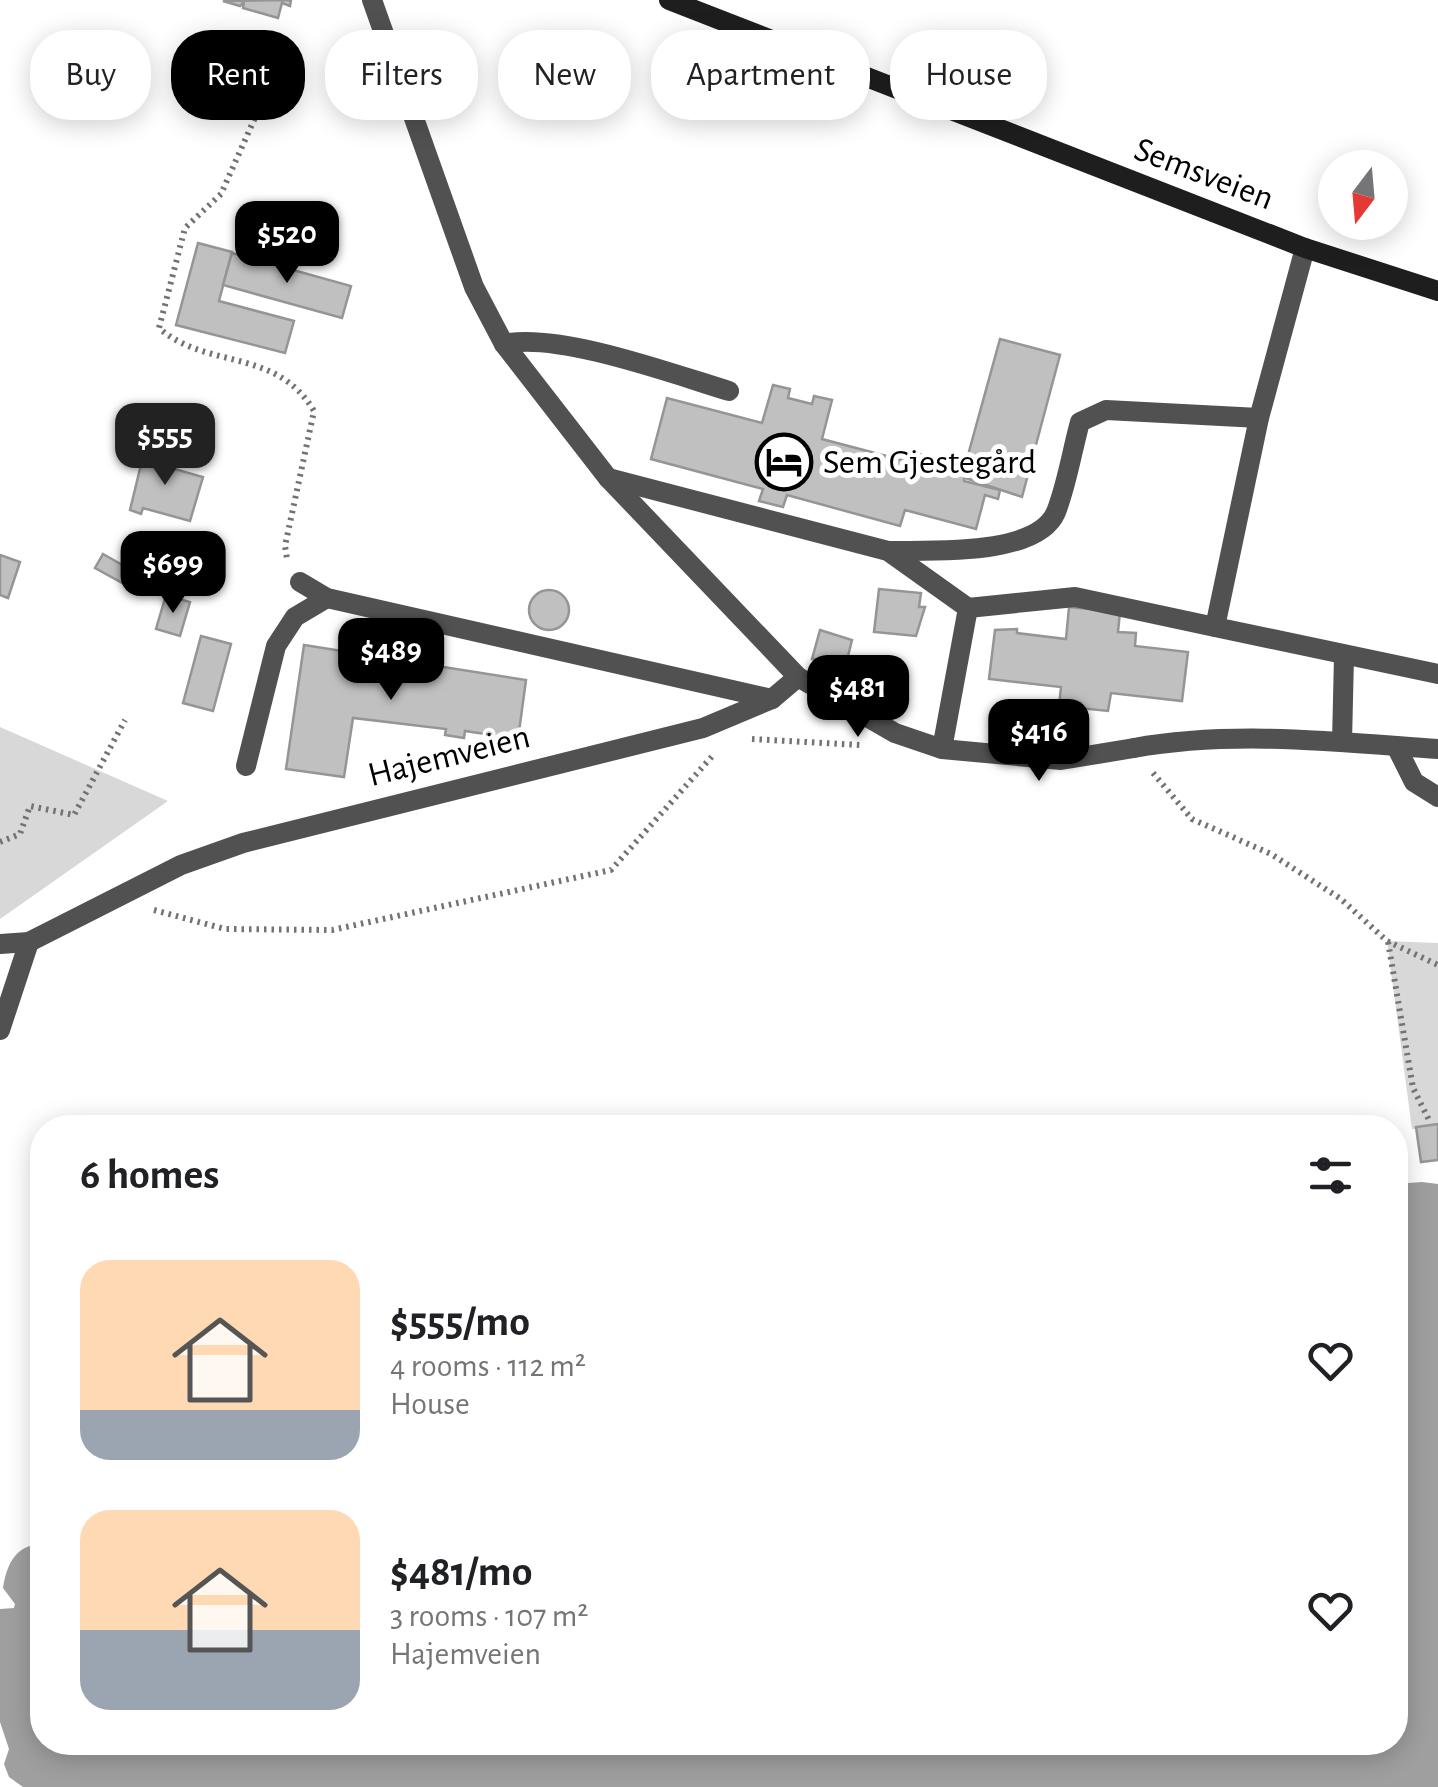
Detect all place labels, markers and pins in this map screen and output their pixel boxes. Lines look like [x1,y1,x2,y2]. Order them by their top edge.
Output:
pin: $520 [228,201,346,286]
pin: $555 [106,403,224,488]
hotel icon: Sem Gjestegård [754,432,814,492]
place label: Sem Gjestegård [823,445,1036,480]
pin: $699 [114,531,232,616]
pin: $489 [332,618,450,703]
pin: $481 [799,655,917,740]
pin: $416 [980,699,1098,784]

